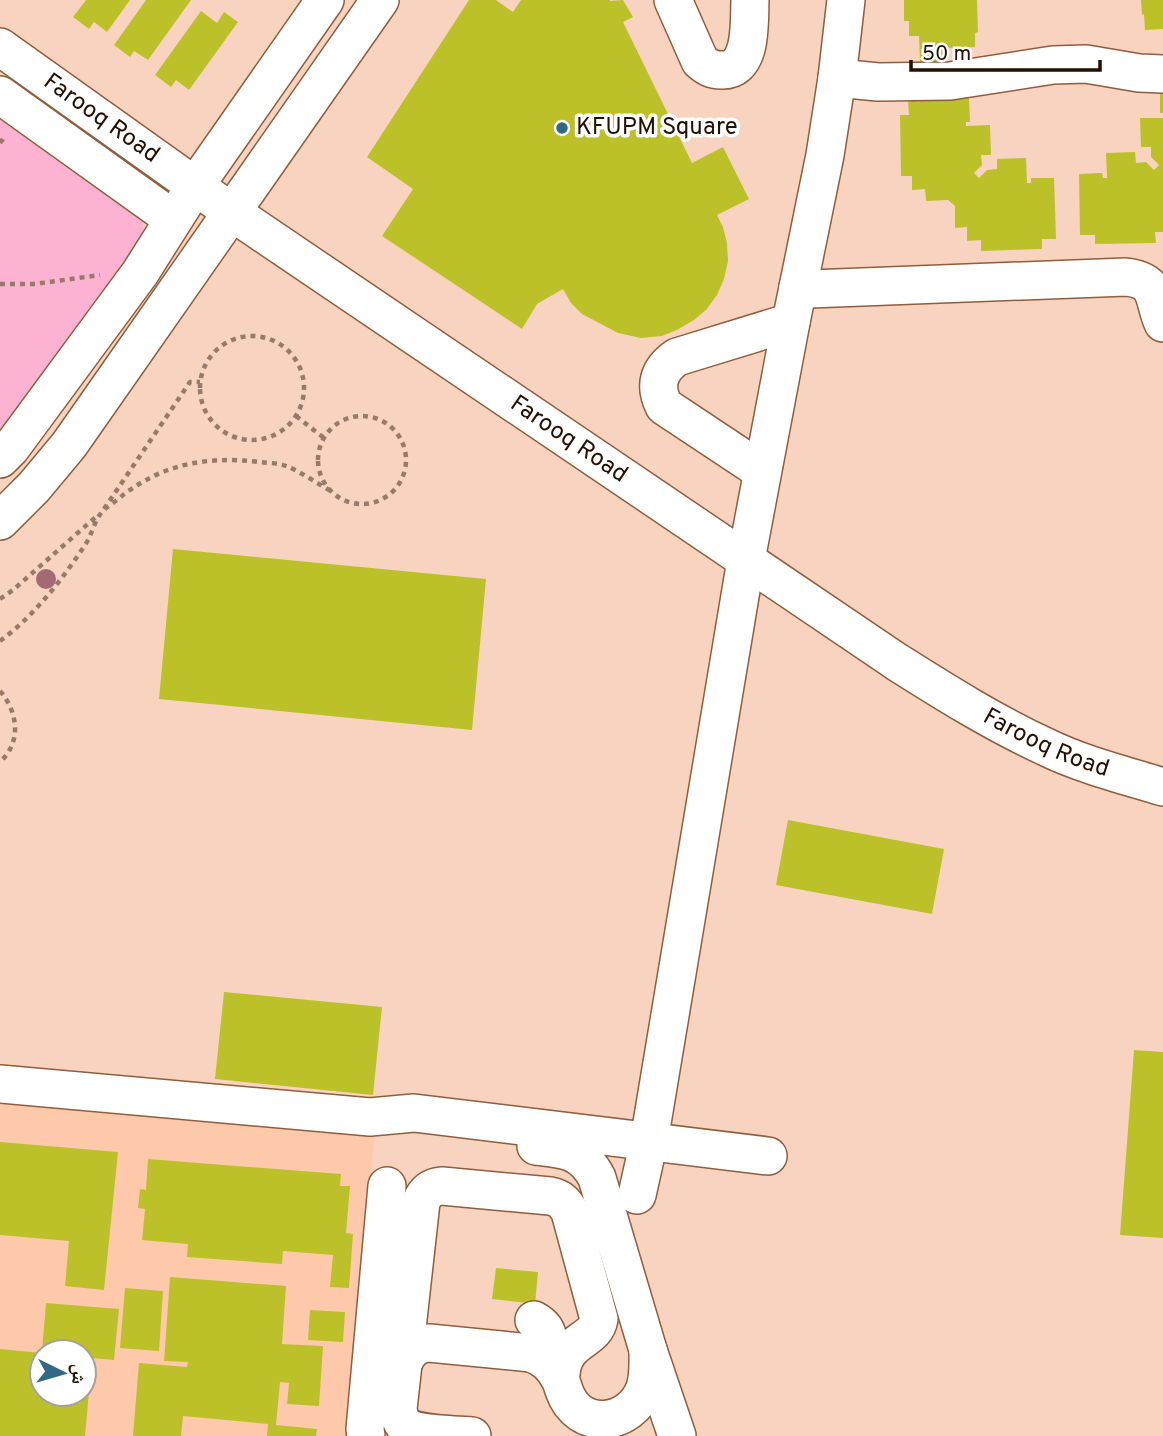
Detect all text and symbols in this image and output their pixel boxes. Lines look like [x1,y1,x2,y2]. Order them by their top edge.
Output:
scale bar [911,28,1100,72]
text: 50 m [922,41,971,68]
street label: Farooq Road [37,67,165,171]
place label: KFUPM Square [576,113,738,143]
marker: KFUPM Square [554,120,570,136]
street label: Farooq Road [504,389,633,490]
street label: Farooq Road [977,702,1113,785]
north arrow [28,1338,98,1408]
text: ش [65,1363,91,1385]

